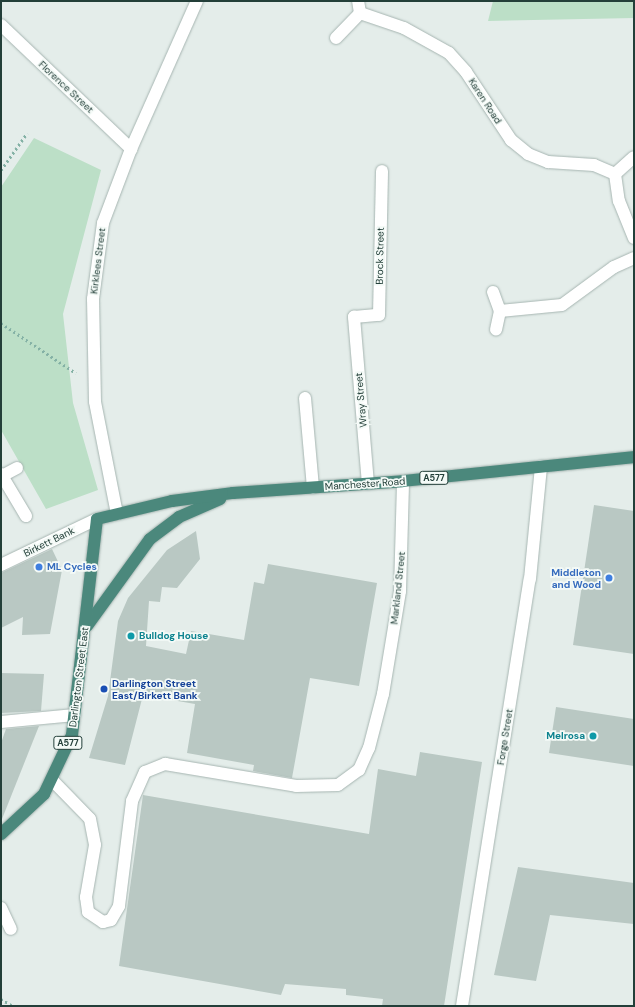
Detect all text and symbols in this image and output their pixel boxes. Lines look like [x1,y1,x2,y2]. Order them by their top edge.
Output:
street label: Florence Street [36,58,96,116]
street label: Karen Road [466,76,504,126]
street label: Kirklees Street [88,227,108,295]
street label: Brock Street [374,227,386,285]
street label: Wray Street [353,372,369,428]
road number: A577 [419,471,449,485]
street label: Manchester Road [324,475,406,493]
street label: Birkett Bank [22,525,76,559]
street label: Markland Street [388,551,408,625]
place label: ML Cycles [47,561,97,573]
marker: ML Cycles [34,562,44,572]
place label: Middleton and Wood [551,566,601,590]
marker: Middleton and Wood [604,573,614,583]
street label: Darlington Street East [67,626,91,728]
place label: Bulldog House [139,630,208,642]
marker: Bulldog House [126,631,136,641]
place label: Darlington Street East/Birkett Bank [112,677,198,700]
marker: Darlington Street East/Birkett Bank [99,684,109,694]
street label: Forge Street [495,708,515,766]
place label: Melrosa [546,730,585,742]
marker: Melrosa [588,731,598,741]
road number: A577 [53,736,83,750]

